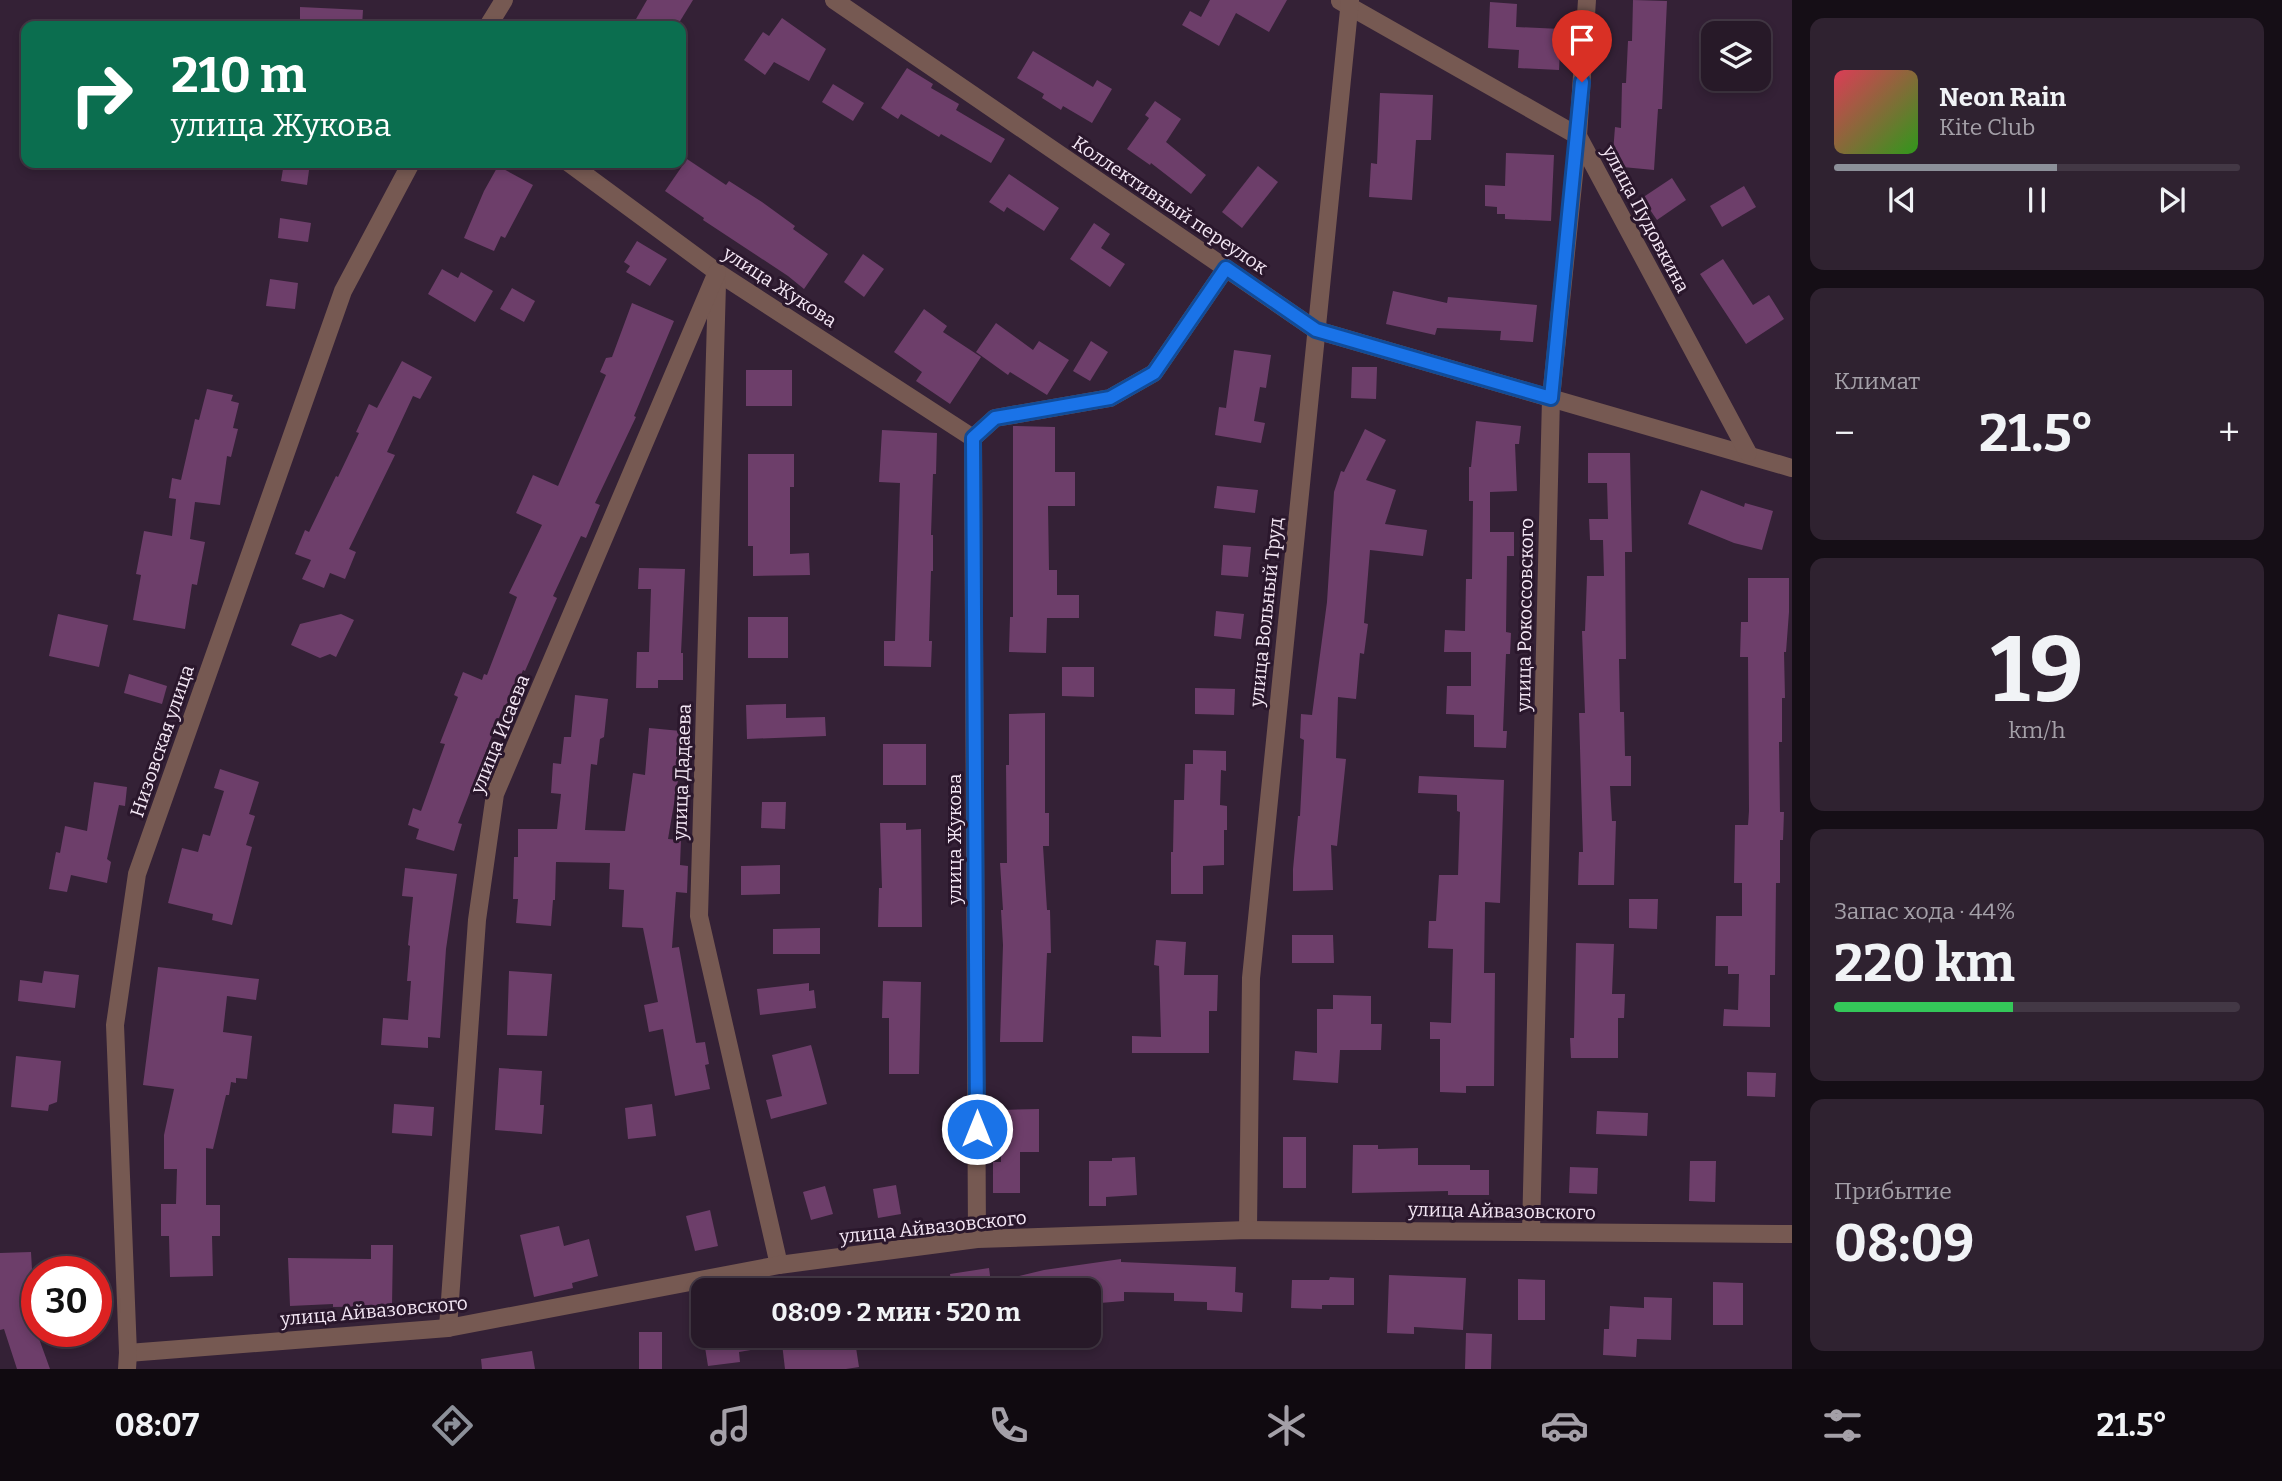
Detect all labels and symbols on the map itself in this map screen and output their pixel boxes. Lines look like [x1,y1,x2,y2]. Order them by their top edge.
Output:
pin [1552,10,1612,82]
street label: Коллективный переулок [1068,131,1273,280]
street label: улица Пудовкина [1597,141,1695,297]
street label: улица Жукова [718,241,842,333]
street label: улица Вольный Труд [1245,516,1287,709]
street label: улица Рокоссовского [1512,518,1538,713]
street label: Низовская улица [125,661,199,820]
street label: улица Исаева [465,671,535,798]
street label: улица Дадаева [668,703,696,842]
street label: улица Жукова [943,773,966,905]
position arrow [940,1092,1014,1166]
street label: улица Айвазовского [1407,1198,1596,1224]
street label: улица Айвазовского [837,1206,1028,1248]
speed limit sign: 30 [21,1256,112,1347]
street label: улица Айвазовского [278,1291,469,1331]

